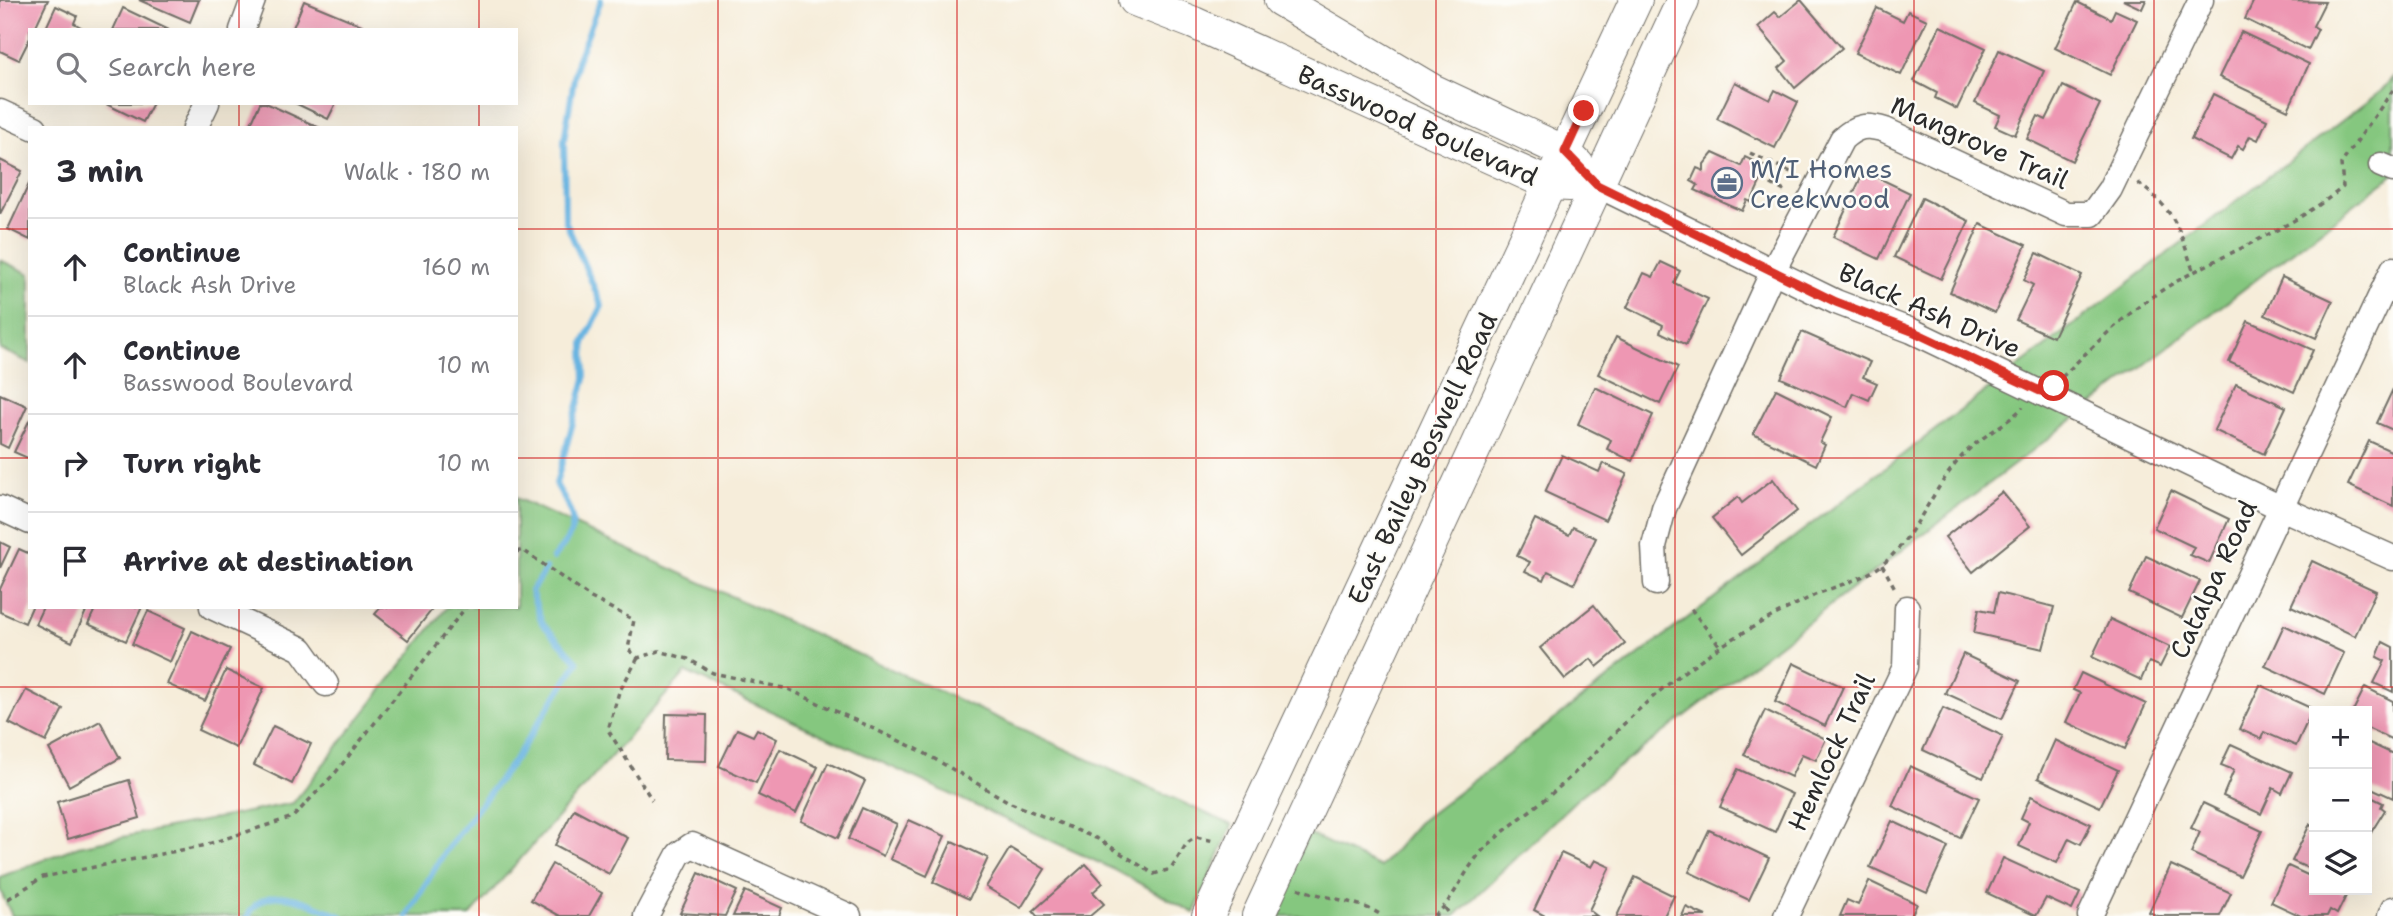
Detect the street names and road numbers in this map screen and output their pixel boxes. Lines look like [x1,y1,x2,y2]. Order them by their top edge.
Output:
street label: Basswood Boulevard [1292,56,1544,194]
street label: Mangrove Trail [1886,87,2075,197]
street label: Black Ash Drive [1833,254,2027,366]
street label: East Bailey Boswell Road [1339,306,1505,610]
street label: Catalpa Road [2161,494,2265,664]
street label: Hemlock Trail [1779,667,1883,837]

